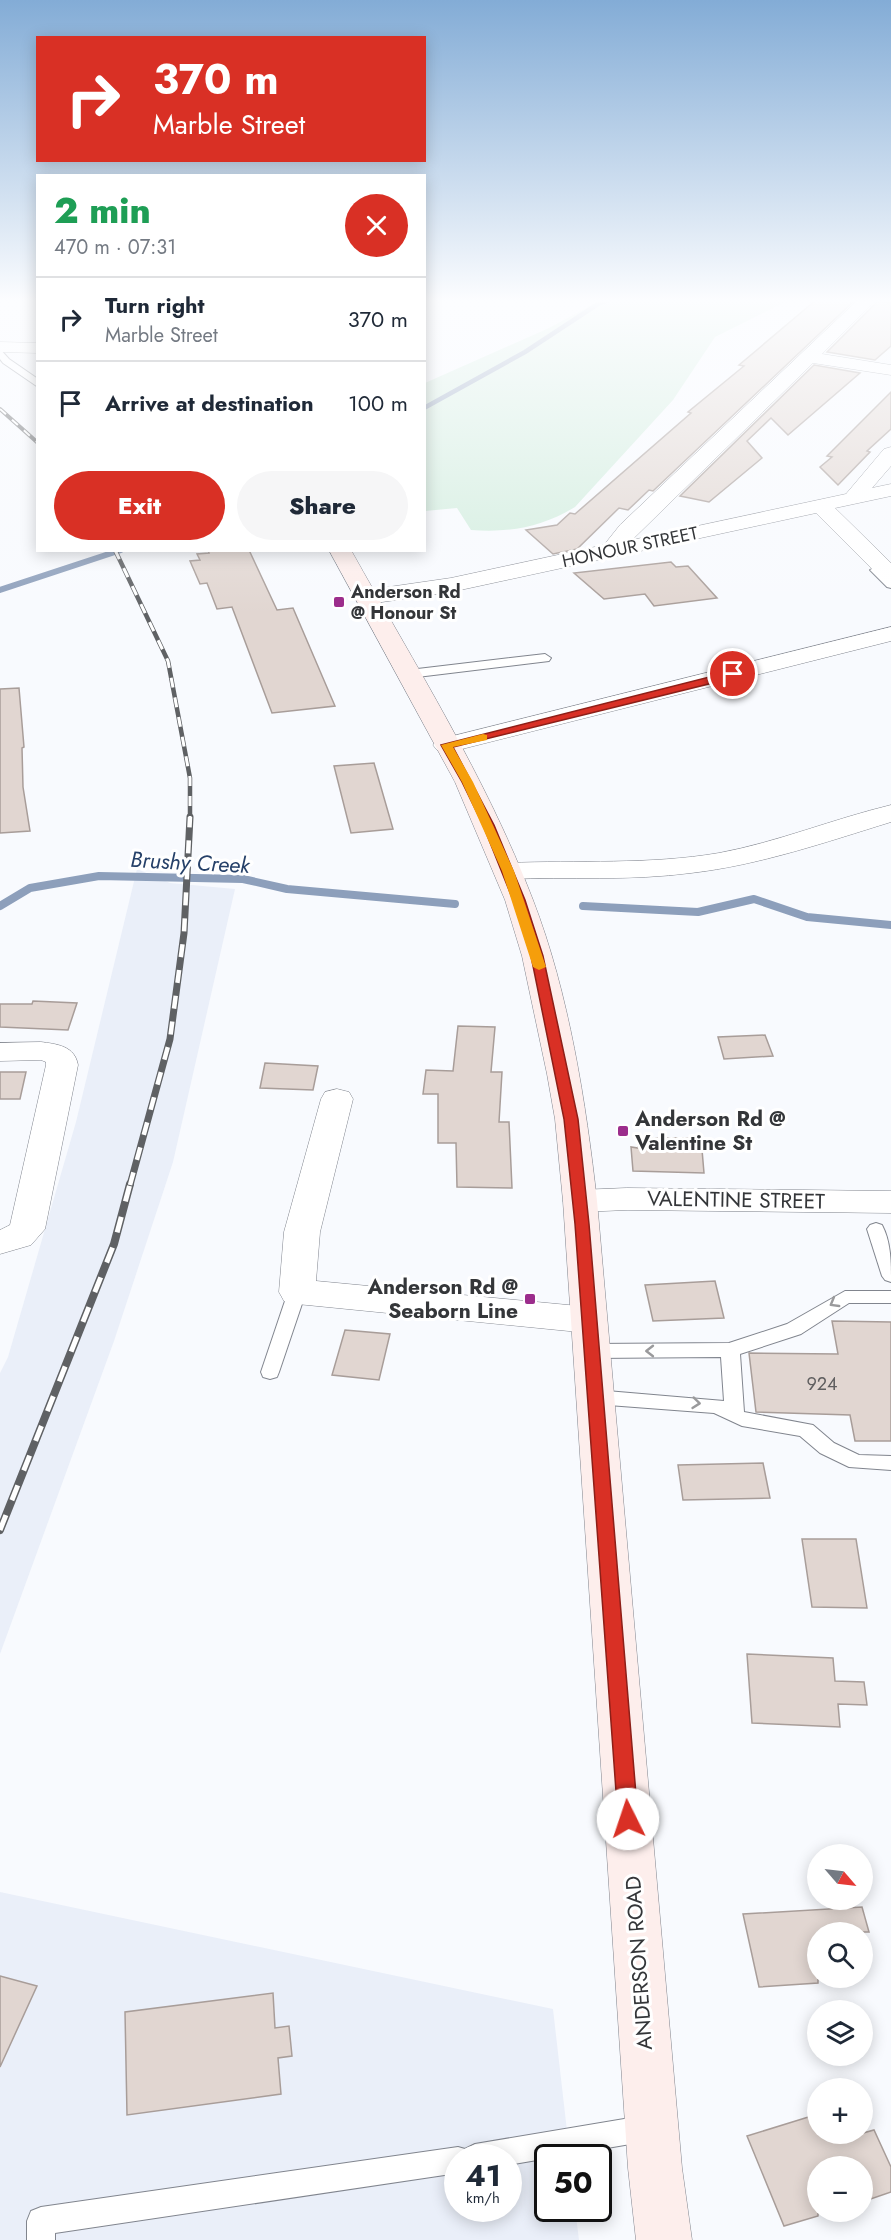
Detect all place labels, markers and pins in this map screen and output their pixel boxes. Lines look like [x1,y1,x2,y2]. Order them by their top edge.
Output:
place label: Anderson Rd @ Honour St [350,579,461,626]
marker: Anderson Rd @ Honour St [332,595,346,609]
pin [707,648,758,699]
place label: Anderson Rd @ Valentine St [634,1104,786,1158]
marker: Anderson Rd @ Valentine St [616,1124,630,1138]
place label: Anderson Rd @ Seaborn Line [367,1272,518,1326]
marker: Anderson Rd @ Seaborn Line [523,1292,537,1306]

